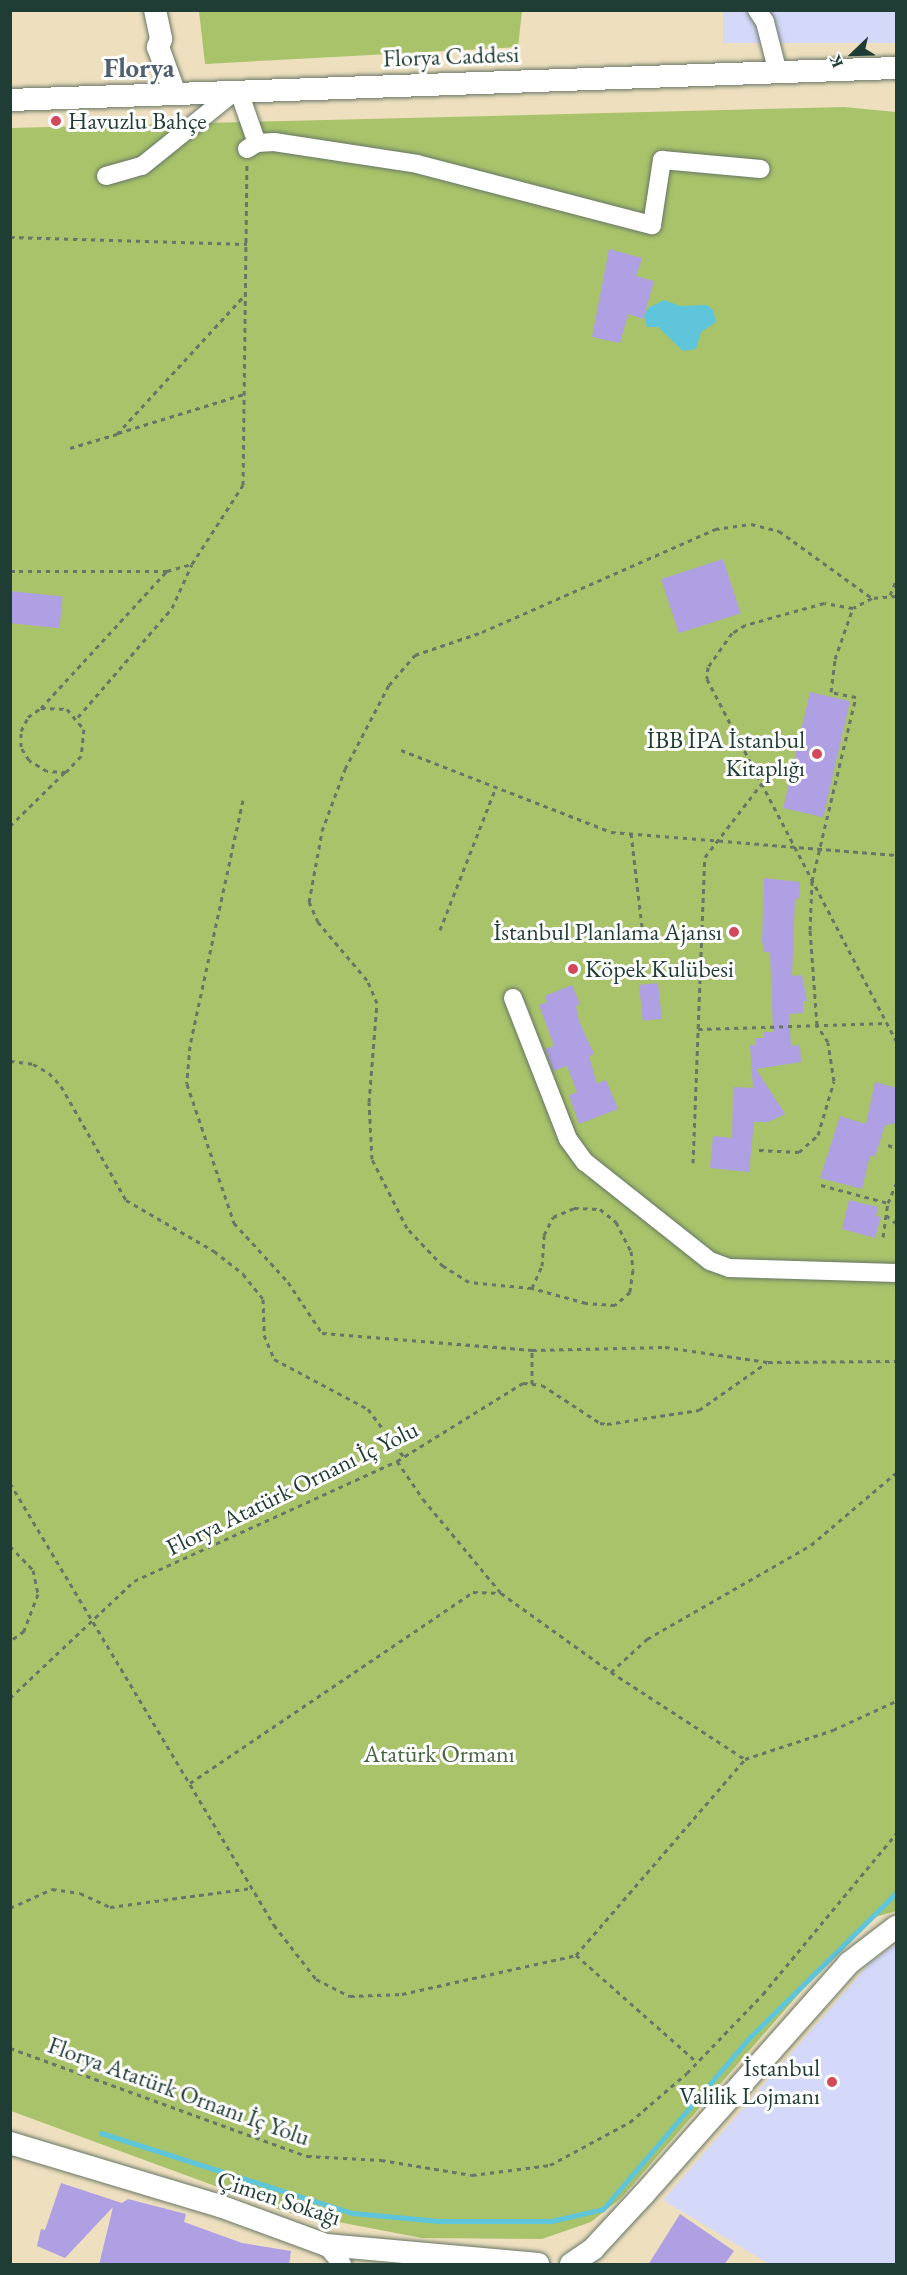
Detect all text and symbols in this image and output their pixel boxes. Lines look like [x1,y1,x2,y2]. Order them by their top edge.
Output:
north arrow [823,24,883,84]
street label: Florya Caddesi [382,39,520,73]
district label: Florya [104,52,174,84]
text: K [824,52,848,71]
place label: Havuzlu Bahçe [68,107,207,135]
marker: Havuzlu Bahçe [49,114,63,128]
place label: İBB İPA İstanbul Kitaplığı [647,726,805,782]
marker: İBB İPA İstanbul Kitaplığı [810,747,824,761]
place label: İstanbul Planlama Ajansı [493,918,722,946]
marker: İstanbul Planlama Ajansı [727,925,741,939]
place label: Köpek Kulübesi [585,955,734,983]
marker: Köpek Kulübesi [566,962,580,976]
street label: Florya Atatürk Ornanı İç Yolu [161,1414,423,1562]
park label: Atatürk Ormanı [363,1740,515,1768]
street label: Florya Atatürk Ornanı İç Yolu [44,2030,314,2152]
place label: İstanbul Valilik Lojmanı [679,2054,820,2110]
marker: İstanbul Valilik Lojmanı [825,2075,839,2089]
street label: Çimen Sokağı [214,2164,344,2232]

